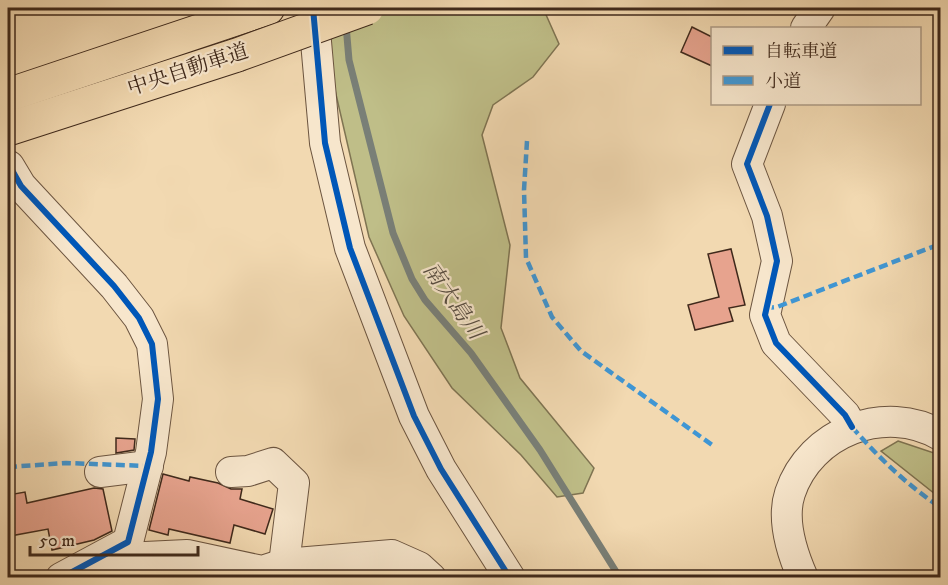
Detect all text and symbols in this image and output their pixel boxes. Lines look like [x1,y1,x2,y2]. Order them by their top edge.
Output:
legend [711,27,921,105]
street label: 中央自動車道 [124,38,252,102]
text: 自転車道 [765,41,837,63]
text: 小道 [765,71,801,93]
water label: 南大島川 [417,257,490,346]
scale bar [30,519,198,557]
text: 50 m [39,530,75,552]

